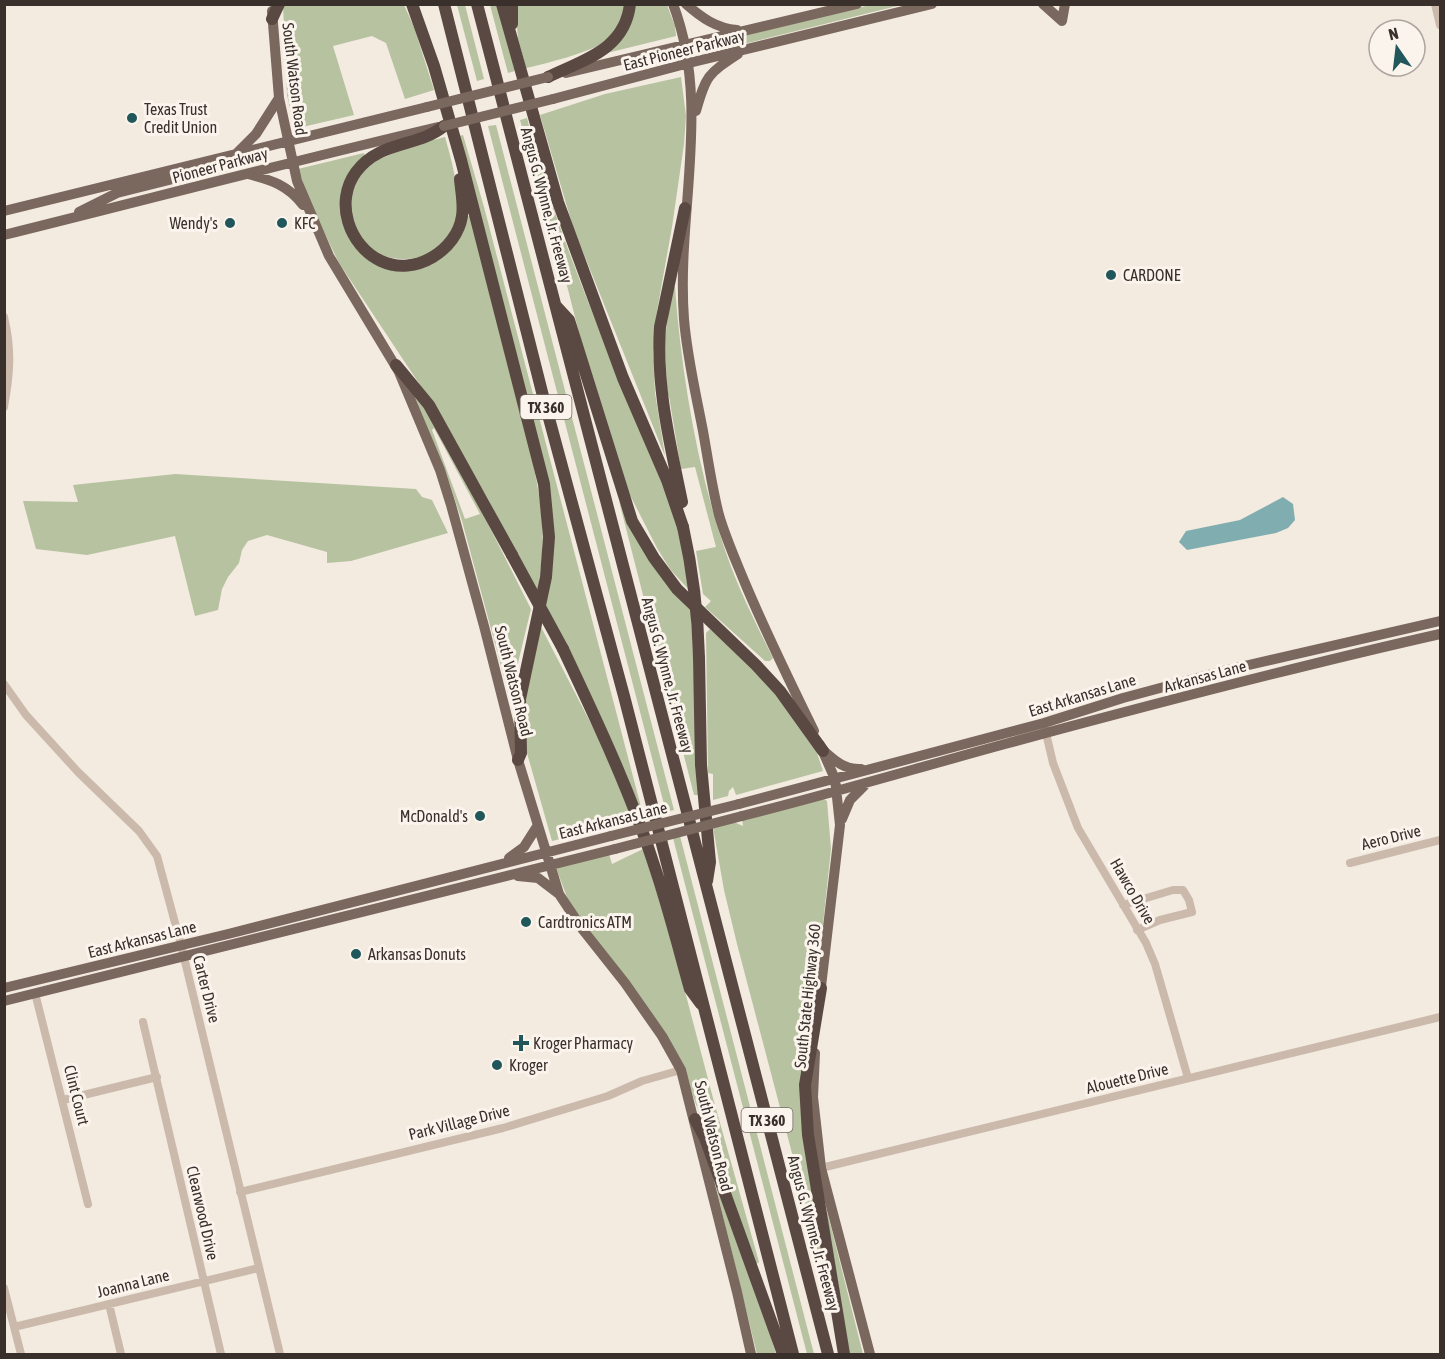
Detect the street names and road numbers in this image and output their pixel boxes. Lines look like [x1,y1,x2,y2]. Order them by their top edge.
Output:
street label: South Watson Road [279,22,311,136]
street label: East Pioneer Parkway [621,26,747,75]
street label: Angus G. Wynne, Jr. Freeway [517,125,577,285]
street label: Pioneer Parkway [170,144,270,187]
road number: TX 360 [520,395,572,419]
street label: Angus G. Wynne, Jr. Freeway [638,595,698,755]
street label: South Watson Road [492,624,536,738]
street label: Arkansas Lane [1162,656,1248,696]
street label: East Arkansas Lane [1026,670,1138,720]
street label: East Arkansas Lane [557,798,669,842]
street label: Aero Drive [1359,821,1423,853]
street label: Hawco Drive [1107,855,1159,927]
street label: East Arkansas Lane [86,917,198,961]
street label: South State Highway 360 [790,923,825,1069]
street label: Carter Drive [190,953,224,1025]
street label: Alouette Drive [1084,1059,1170,1097]
street label: Clint Court [61,1063,93,1127]
street label: South Watson Road [692,1079,736,1193]
street label: Park Village Drive [407,1101,512,1144]
road number: TX 360 [742,1108,792,1132]
street label: Angus G. Wynne, Jr. Freeway [784,1153,844,1313]
street label: Clearwood Drive [183,1164,223,1262]
street label: Joanna Lane [95,1265,171,1301]

